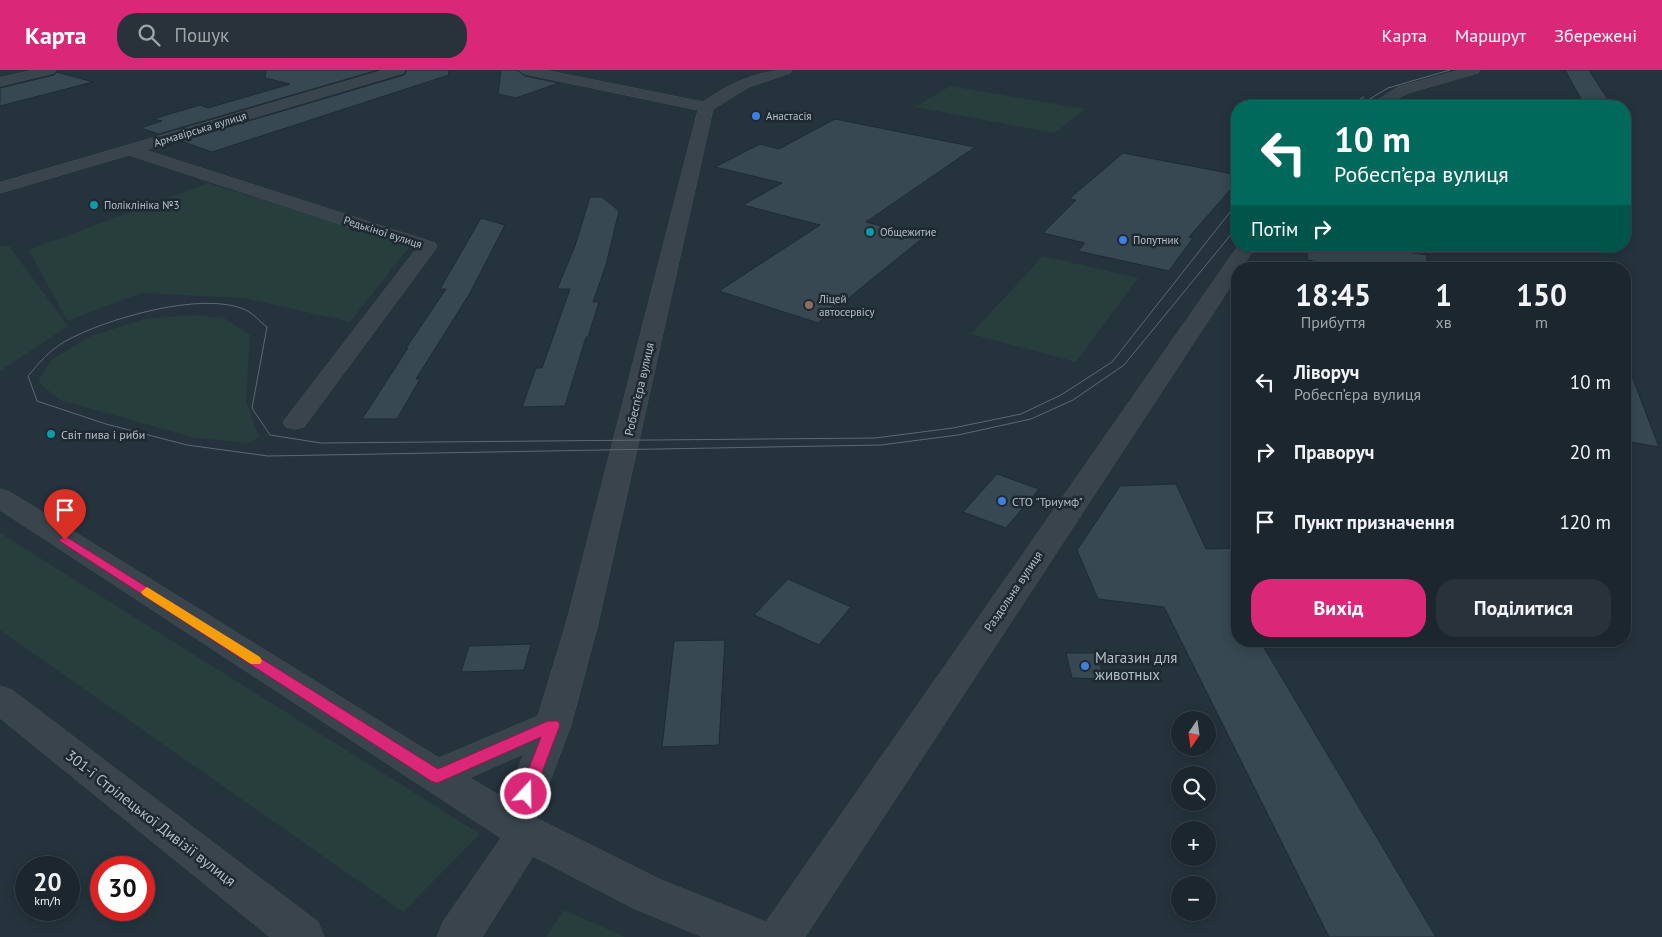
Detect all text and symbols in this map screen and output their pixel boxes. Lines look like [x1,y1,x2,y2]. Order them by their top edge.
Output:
search box [117,13,467,58]
text: Карта [25,20,87,51]
icon: search [135,21,163,49]
text: Пошук [175,23,229,47]
text: Карта [1382,24,1427,47]
text: Маршрут [1455,24,1526,47]
text: Збережені [1554,24,1637,47]
street label: Армавірська вулиця [152,108,248,150]
place label: Анастасія [766,109,812,123]
marker: Анастасія [750,110,762,122]
text: 10 m [1334,116,1411,162]
icon: left [1251,120,1316,185]
text: Робесп’єра вулиця [1334,160,1509,188]
place label: Поліклініка №3 [104,198,179,212]
marker: Поліклініка №3 [88,199,100,211]
street label: Редькіної вулиця [342,213,424,251]
icon: right [1308,215,1336,243]
text: Потім [1251,217,1298,241]
place label: Общежитие [880,225,937,239]
marker: Общежитие [864,226,876,238]
place label: Попутник [1133,233,1179,247]
marker: Попутник [1117,234,1129,246]
text: 18:45 [1295,275,1371,314]
text: 1 [1435,275,1452,314]
text: 150 [1516,275,1567,314]
place label: Ліцей автосервісу [818,292,876,319]
marker: Ліцей автосервісу [803,299,815,311]
text: Прибуття [1301,312,1365,332]
text: хв [1435,312,1452,332]
text: m [1535,312,1548,332]
street label: Робесп’єра вулиця [621,341,657,437]
text: Ліворуч [1294,360,1359,384]
icon: left [1251,368,1279,396]
text: 10 m [1570,370,1611,394]
text: Робесп’єра вулиця [1294,384,1421,404]
place label: Світ пива і риби [61,427,145,442]
marker: Світ пива і риби [45,428,57,440]
icon: right [1251,438,1279,466]
text: Праворуч [1294,440,1374,464]
text: 20 m [1570,440,1611,464]
pin [44,489,86,540]
place label: СТО "Триумф" [1012,494,1083,509]
marker: СТО "Триумф" [996,495,1008,507]
icon: arrive [51,496,79,524]
icon: arrive [1251,508,1279,536]
text: Пункт призначення [1294,510,1455,534]
text: 120 m [1559,510,1611,534]
street label: Раздольна вулиця [981,548,1045,634]
button: Вихід [1251,579,1426,637]
button: Поділитися [1436,579,1611,637]
place label: Магазин для животных [1095,648,1177,684]
marker: Магазин для животных [1079,660,1091,672]
north arrow [1171,711,1216,756]
map controls [1171,711,1216,921]
street label: 301-ї Стрілецької Дивізії вулиця [62,746,240,890]
button: search [1171,766,1216,811]
position arrow [499,767,551,819]
button: + [1171,821,1216,866]
speed limit sign: 30 [90,856,155,921]
text: 20 [33,866,62,898]
button: − [1171,876,1216,921]
text: km/h [34,893,61,908]

